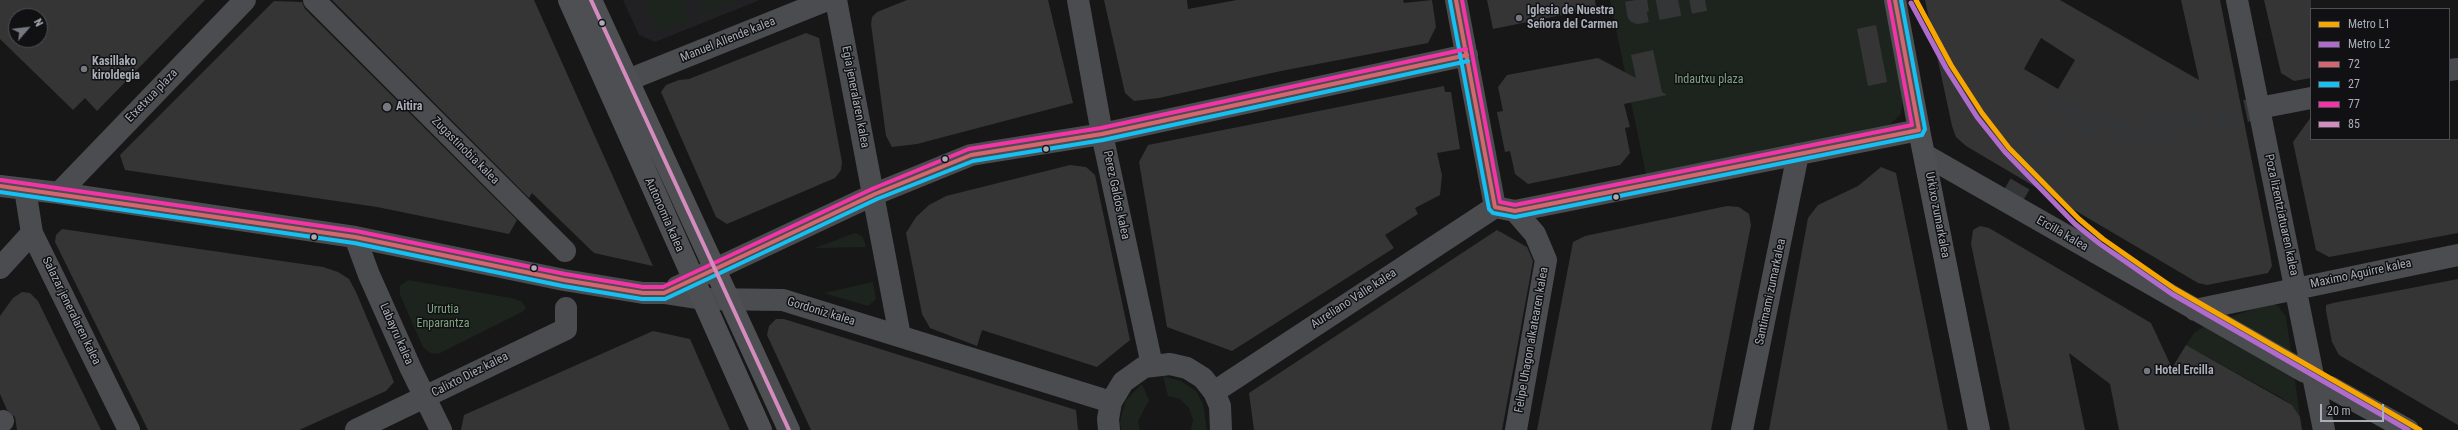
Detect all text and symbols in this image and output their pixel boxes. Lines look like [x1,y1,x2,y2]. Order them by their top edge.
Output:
place label: Iglesia de Nuestra Señora del Carmen [1527,4,1618,32]
north arrow [8,8,48,48]
legend [2310,8,2450,140]
marker: Iglesia de Nuestra Señora del Carmen [1514,13,1524,23]
street label: Manuel Allende kalea [678,14,778,66]
text: N [31,17,45,29]
text: Metro L1 [2348,17,2390,31]
unlabelled marker [597,18,607,28]
text: Metro L2 [2348,37,2390,51]
street label: Egia jeneralaren kalea [838,45,872,149]
place label: Kasillako kiroldegia [92,55,140,83]
text: 72 [2348,57,2360,71]
marker: Kasillako kiroldegia [79,64,89,74]
street label: Etxetxua plaza [123,66,181,126]
park label: Indautxu plaza [1674,73,1744,87]
text: 27 [2348,77,2360,91]
text: 77 [2348,97,2360,111]
place label: Aitira [396,100,422,114]
marker: Aitira [381,101,393,113]
street label: Zugastinobia kalea [428,114,502,188]
text: 85 [2348,117,2360,131]
unlabelled marker [1041,144,1051,154]
street label: Perez Galdos kalea [1100,149,1132,241]
street label: Poza lizentziatuaren kalea [2261,153,2301,277]
unlabelled marker [940,154,950,164]
street label: Urkixo zumarkalea [1922,171,1952,259]
street label: Autonomia kalea [641,176,687,254]
unlabelled marker [1611,192,1621,202]
street label: Ercilla kalea [2034,213,2090,255]
unlabelled marker [309,232,319,242]
street label: Santimami zumarkalea [1753,238,1789,346]
street label: Salazar jeneralaren kalea [39,255,103,367]
street label: Maximo Aguirre kalea [2309,256,2413,292]
unlabelled marker [529,263,539,273]
street label: Aureliano Valle kalea [1309,266,1399,332]
street label: Felipe Uhagon alkatearen kalea [1512,266,1552,414]
street label: Gordoniz kalea [785,295,857,329]
street label: Labayru kalea [376,301,416,367]
park label: Urrutia Enparantza [417,303,469,331]
street label: Calixto Diez kalea [429,350,511,400]
place label: Hotel Ercilla [2155,364,2214,378]
marker: Hotel Ercilla [2142,366,2152,376]
scale bar [2322,396,2386,422]
text: 20 m [2327,404,2351,418]

